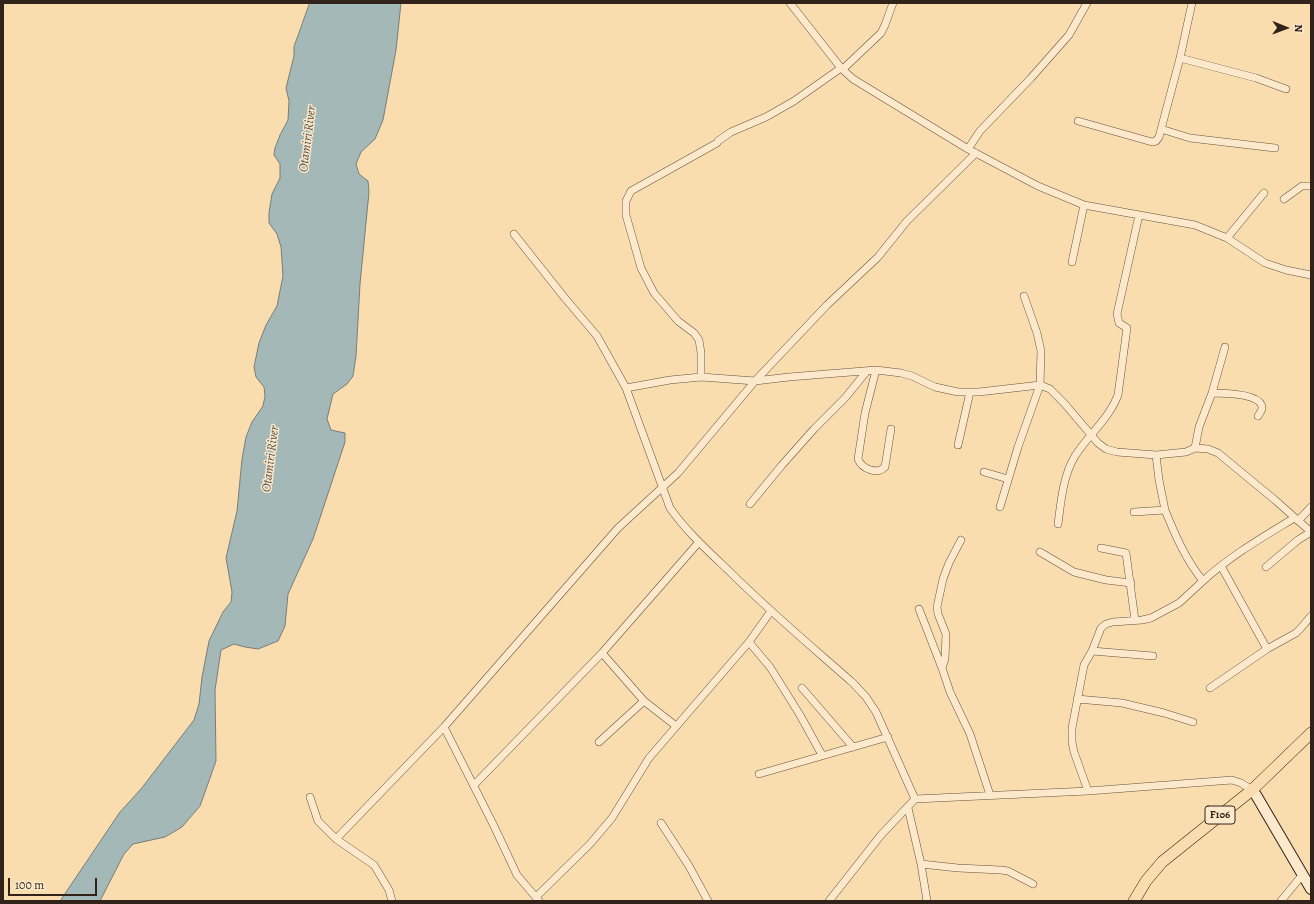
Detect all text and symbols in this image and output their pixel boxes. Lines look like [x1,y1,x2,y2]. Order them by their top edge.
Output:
north arrow [1266,8,1306,48]
text: N [1291,24,1306,32]
water label: Otamiri River [296,105,320,173]
water label: Otamiri River [259,425,283,493]
road number: F106 [1205,806,1235,824]
scale bar [10,870,99,896]
text: 100 m [15,877,44,893]

